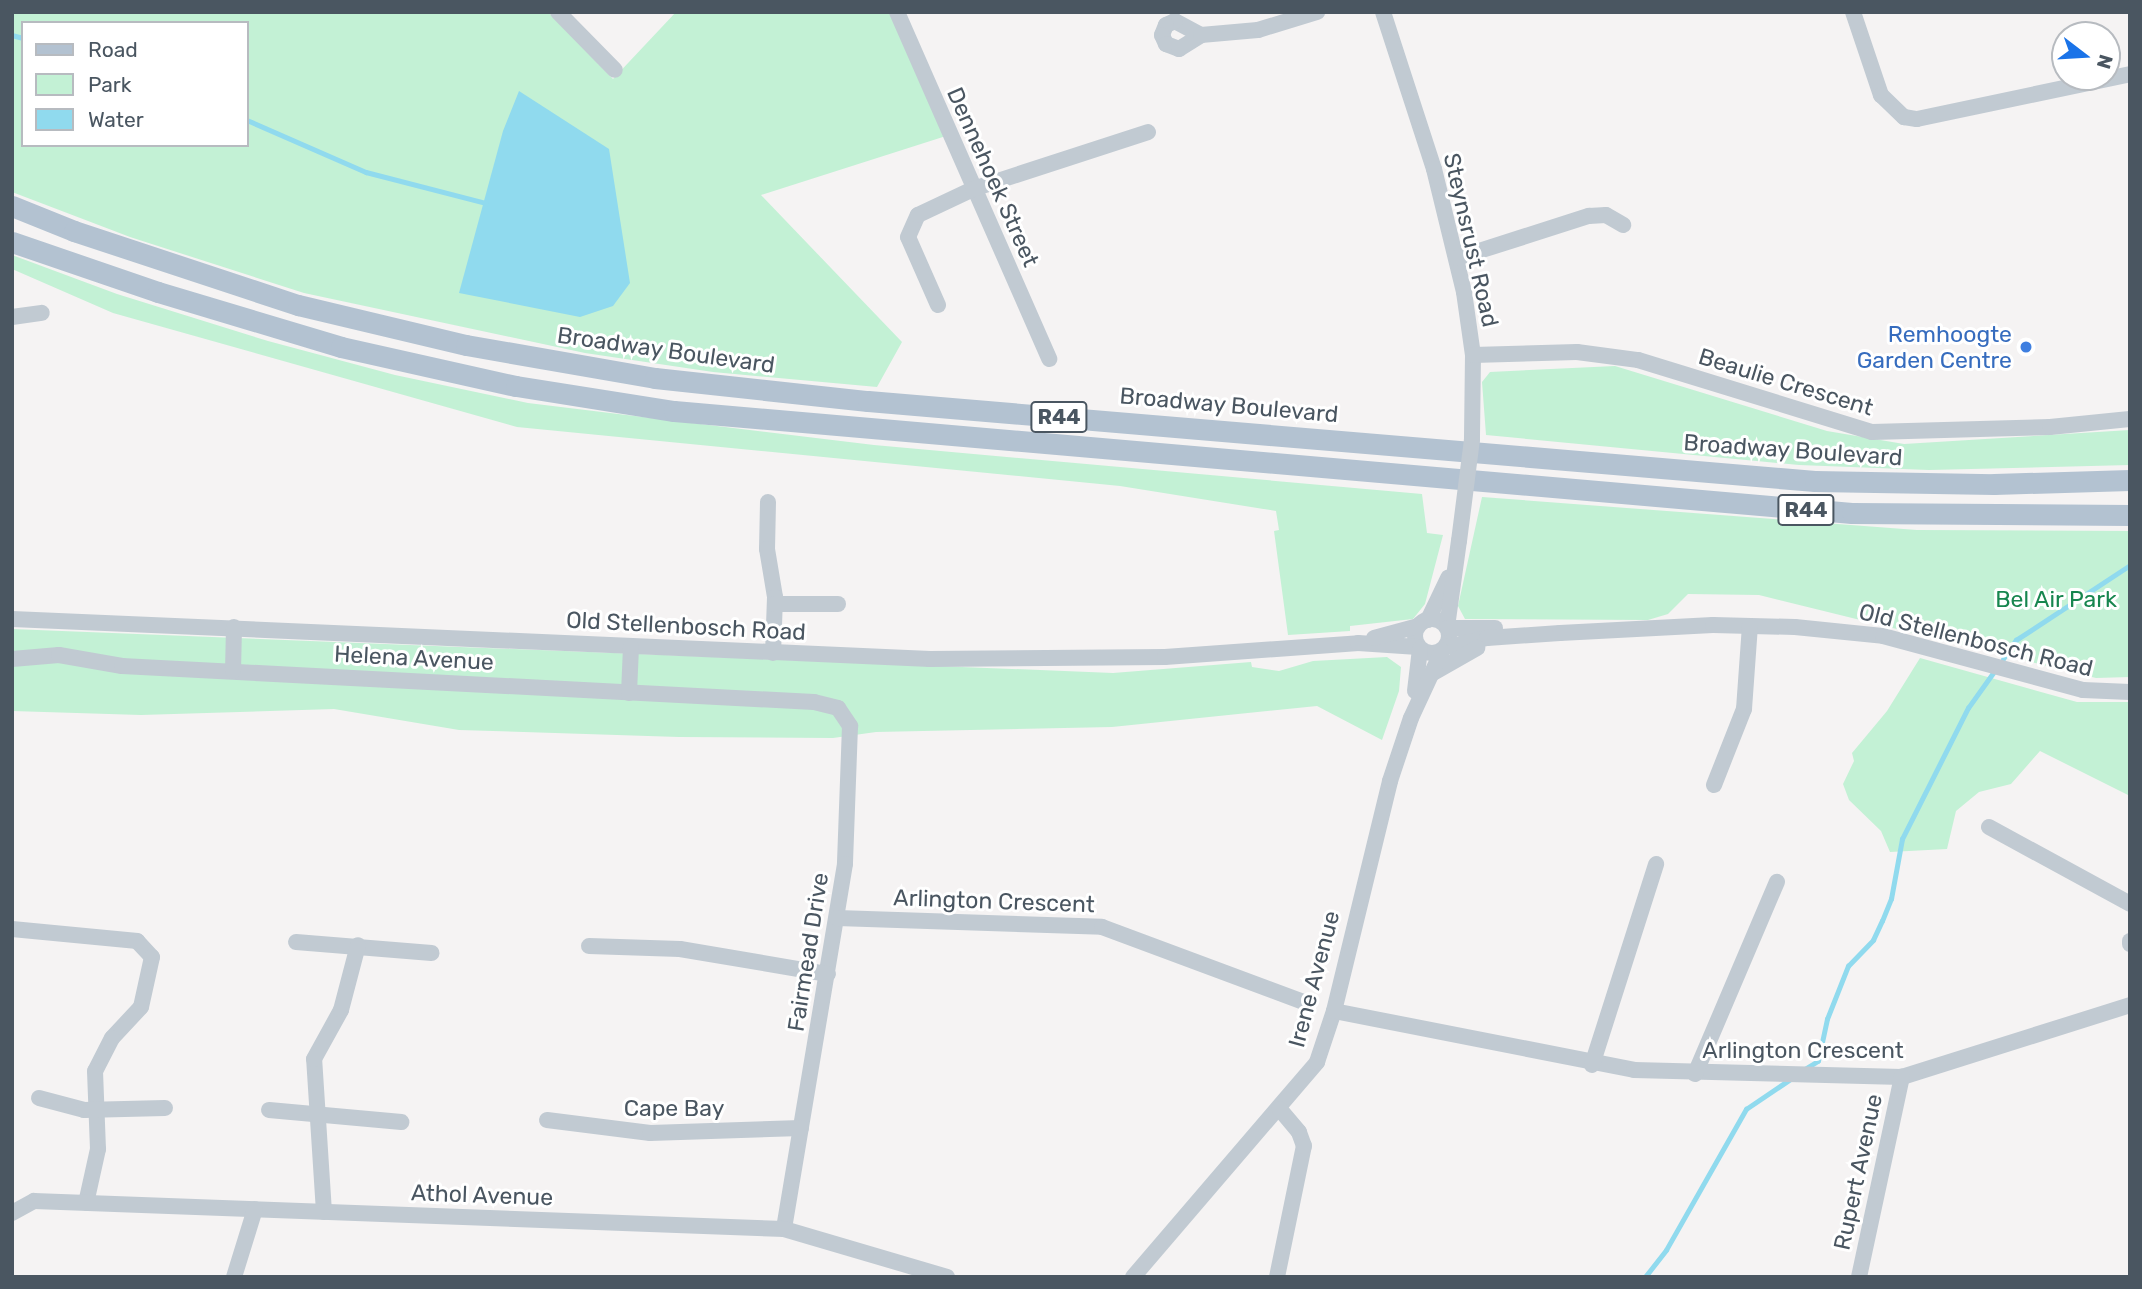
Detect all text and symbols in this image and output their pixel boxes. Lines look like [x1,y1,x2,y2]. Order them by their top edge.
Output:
legend [21,21,248,147]
north arrow [2051,21,2121,91]
text: Road [88,37,138,62]
text: N [2092,52,2118,72]
text: Park [88,72,132,97]
street label: Dennehoek Street [941,83,1045,271]
text: Water [88,107,144,132]
street label: Steynsrust Road [1438,150,1504,330]
place label: Remhoogte Garden Centre [1857,320,2012,374]
street label: Broadway Boulevard [555,321,777,379]
marker: Remhoogte Garden Centre [2018,339,2034,355]
street label: Beaulie Crescent [1695,342,1877,422]
street label: Broadway Boulevard [1118,382,1340,428]
road number: R44 [1029,400,1089,434]
street label: Broadway Boulevard [1682,429,1904,471]
road number: R44 [1776,492,1836,528]
park label: Bel Air Park [1995,585,2117,613]
street label: Old Stellenbosch Road [1856,598,2096,682]
street label: Old Stellenbosch Road [565,606,807,646]
street label: Helena Avenue [333,640,495,676]
street label: Fairmead Drive [782,871,834,1033]
street label: Arlington Crescent [893,884,1095,918]
street label: Irene Avenue [1282,907,1346,1051]
street label: Arlington Crescent [1702,1036,1904,1064]
street label: Rupert Avenue [1828,1091,1888,1253]
street label: Cape Bay [624,1094,724,1122]
street label: Athol Avenue [410,1179,554,1211]

